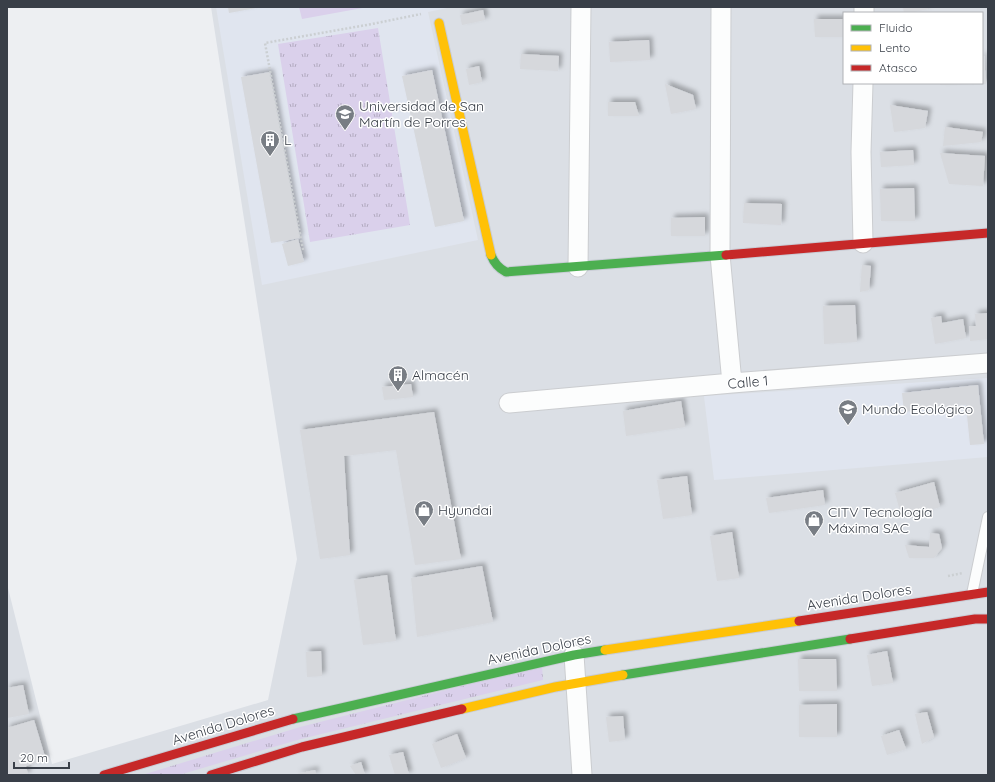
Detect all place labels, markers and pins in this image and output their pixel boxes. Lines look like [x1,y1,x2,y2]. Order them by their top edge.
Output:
place label: Universidad de San Martín de Porres [359,97,484,131]
school or university icon: Universidad de San Martín de Porres [334,103,356,131]
building icon: L [259,129,281,157]
place label: L [284,131,292,149]
building icon: Almacén [387,364,409,392]
place label: Almacén [412,366,469,384]
school or university icon: Mundo Ecológico [837,398,859,426]
place label: Mundo Ecológico [862,400,973,418]
shop icon: Hyundai [413,499,435,527]
place label: Hyundai [438,501,492,519]
place label: CITV Tecnología Máxima SAC [828,503,933,537]
shop icon: CITV Tecnología Máxima SAC [803,509,825,537]

